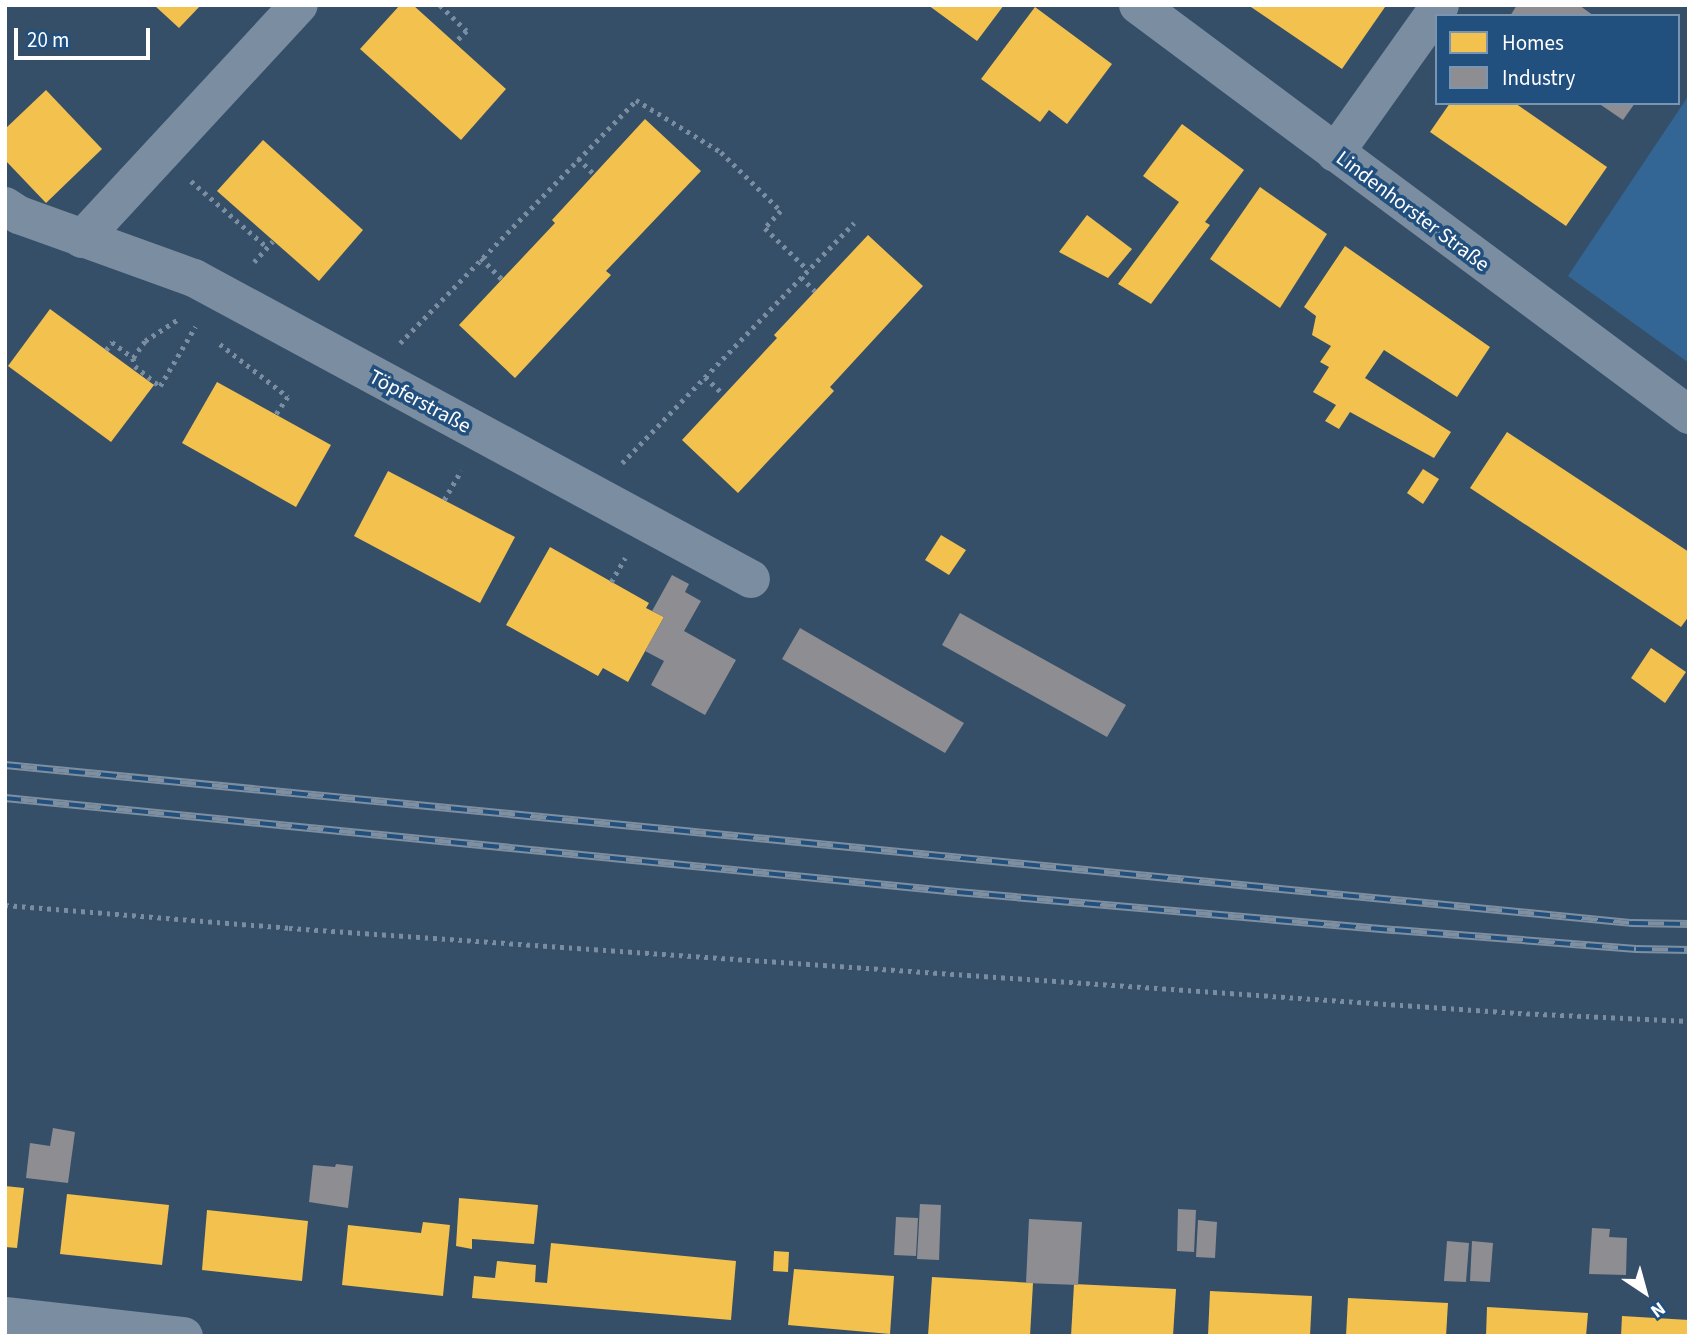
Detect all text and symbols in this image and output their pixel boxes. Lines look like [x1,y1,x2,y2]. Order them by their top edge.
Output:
scale bar [18,14,154,58]
legend [1435,14,1680,105]
text: 20 m [27,25,69,55]
text: Homes [1502,28,1564,58]
text: Industry [1502,63,1575,93]
street label: Lindenhorster Straße [1331,145,1495,277]
street label: Töpferstraße [365,364,475,438]
north arrow [1610,1257,1680,1327]
text: N [1645,1295,1671,1324]

